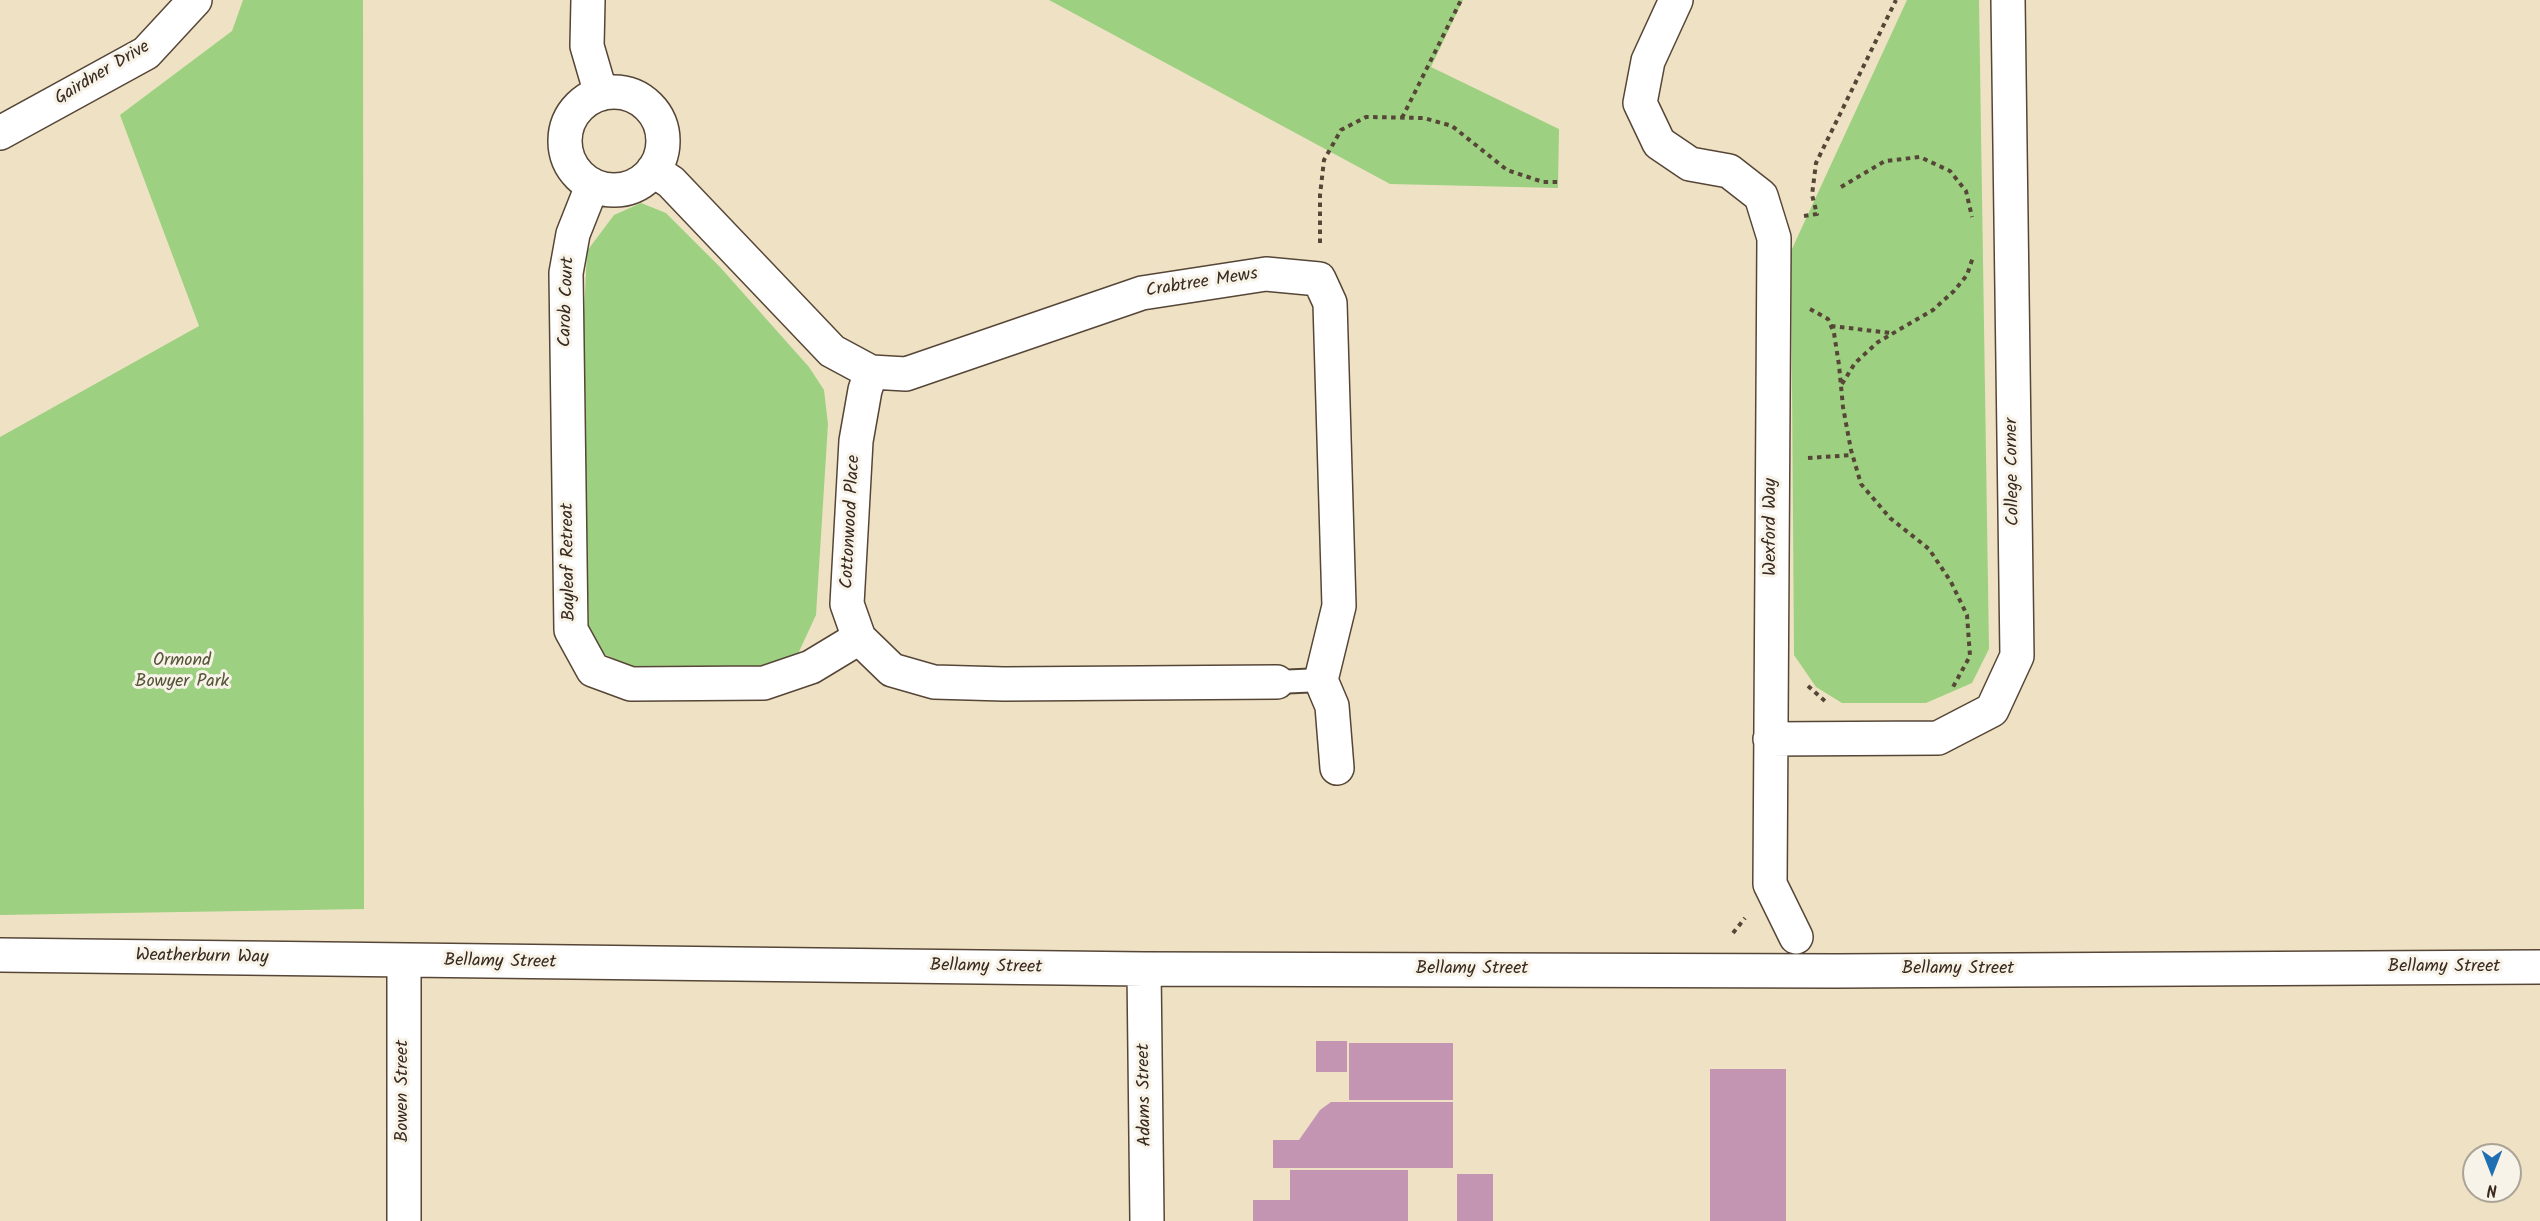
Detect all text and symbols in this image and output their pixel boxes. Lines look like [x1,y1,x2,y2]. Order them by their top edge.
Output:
street label: Gairdner Drive [52,37,154,111]
street label: Carob Court [556,256,580,348]
street label: Crabtree Mews [1144,264,1260,304]
street label: College Corner [2002,418,2026,526]
street label: Cottonwood Place [838,455,866,589]
street label: Wexford Way [1761,478,1783,576]
street label: Bayleaf Retreat [558,503,582,621]
park label: Ormond Bowyer Park [135,651,229,694]
street label: Weatherburn Way [135,946,269,970]
street label: Bellamy Street [444,951,556,975]
street label: Bellamy Street [930,956,1042,980]
street label: Bellamy Street [2388,957,2500,979]
street label: Bellamy Street [1416,959,1528,981]
street label: Bellamy Street [1902,959,2014,981]
street label: Bowen Street [393,1040,415,1142]
street label: Adams Street [1134,1043,1158,1147]
north arrow [2462,1143,2522,1203]
text: N [2487,1177,2497,1202]

